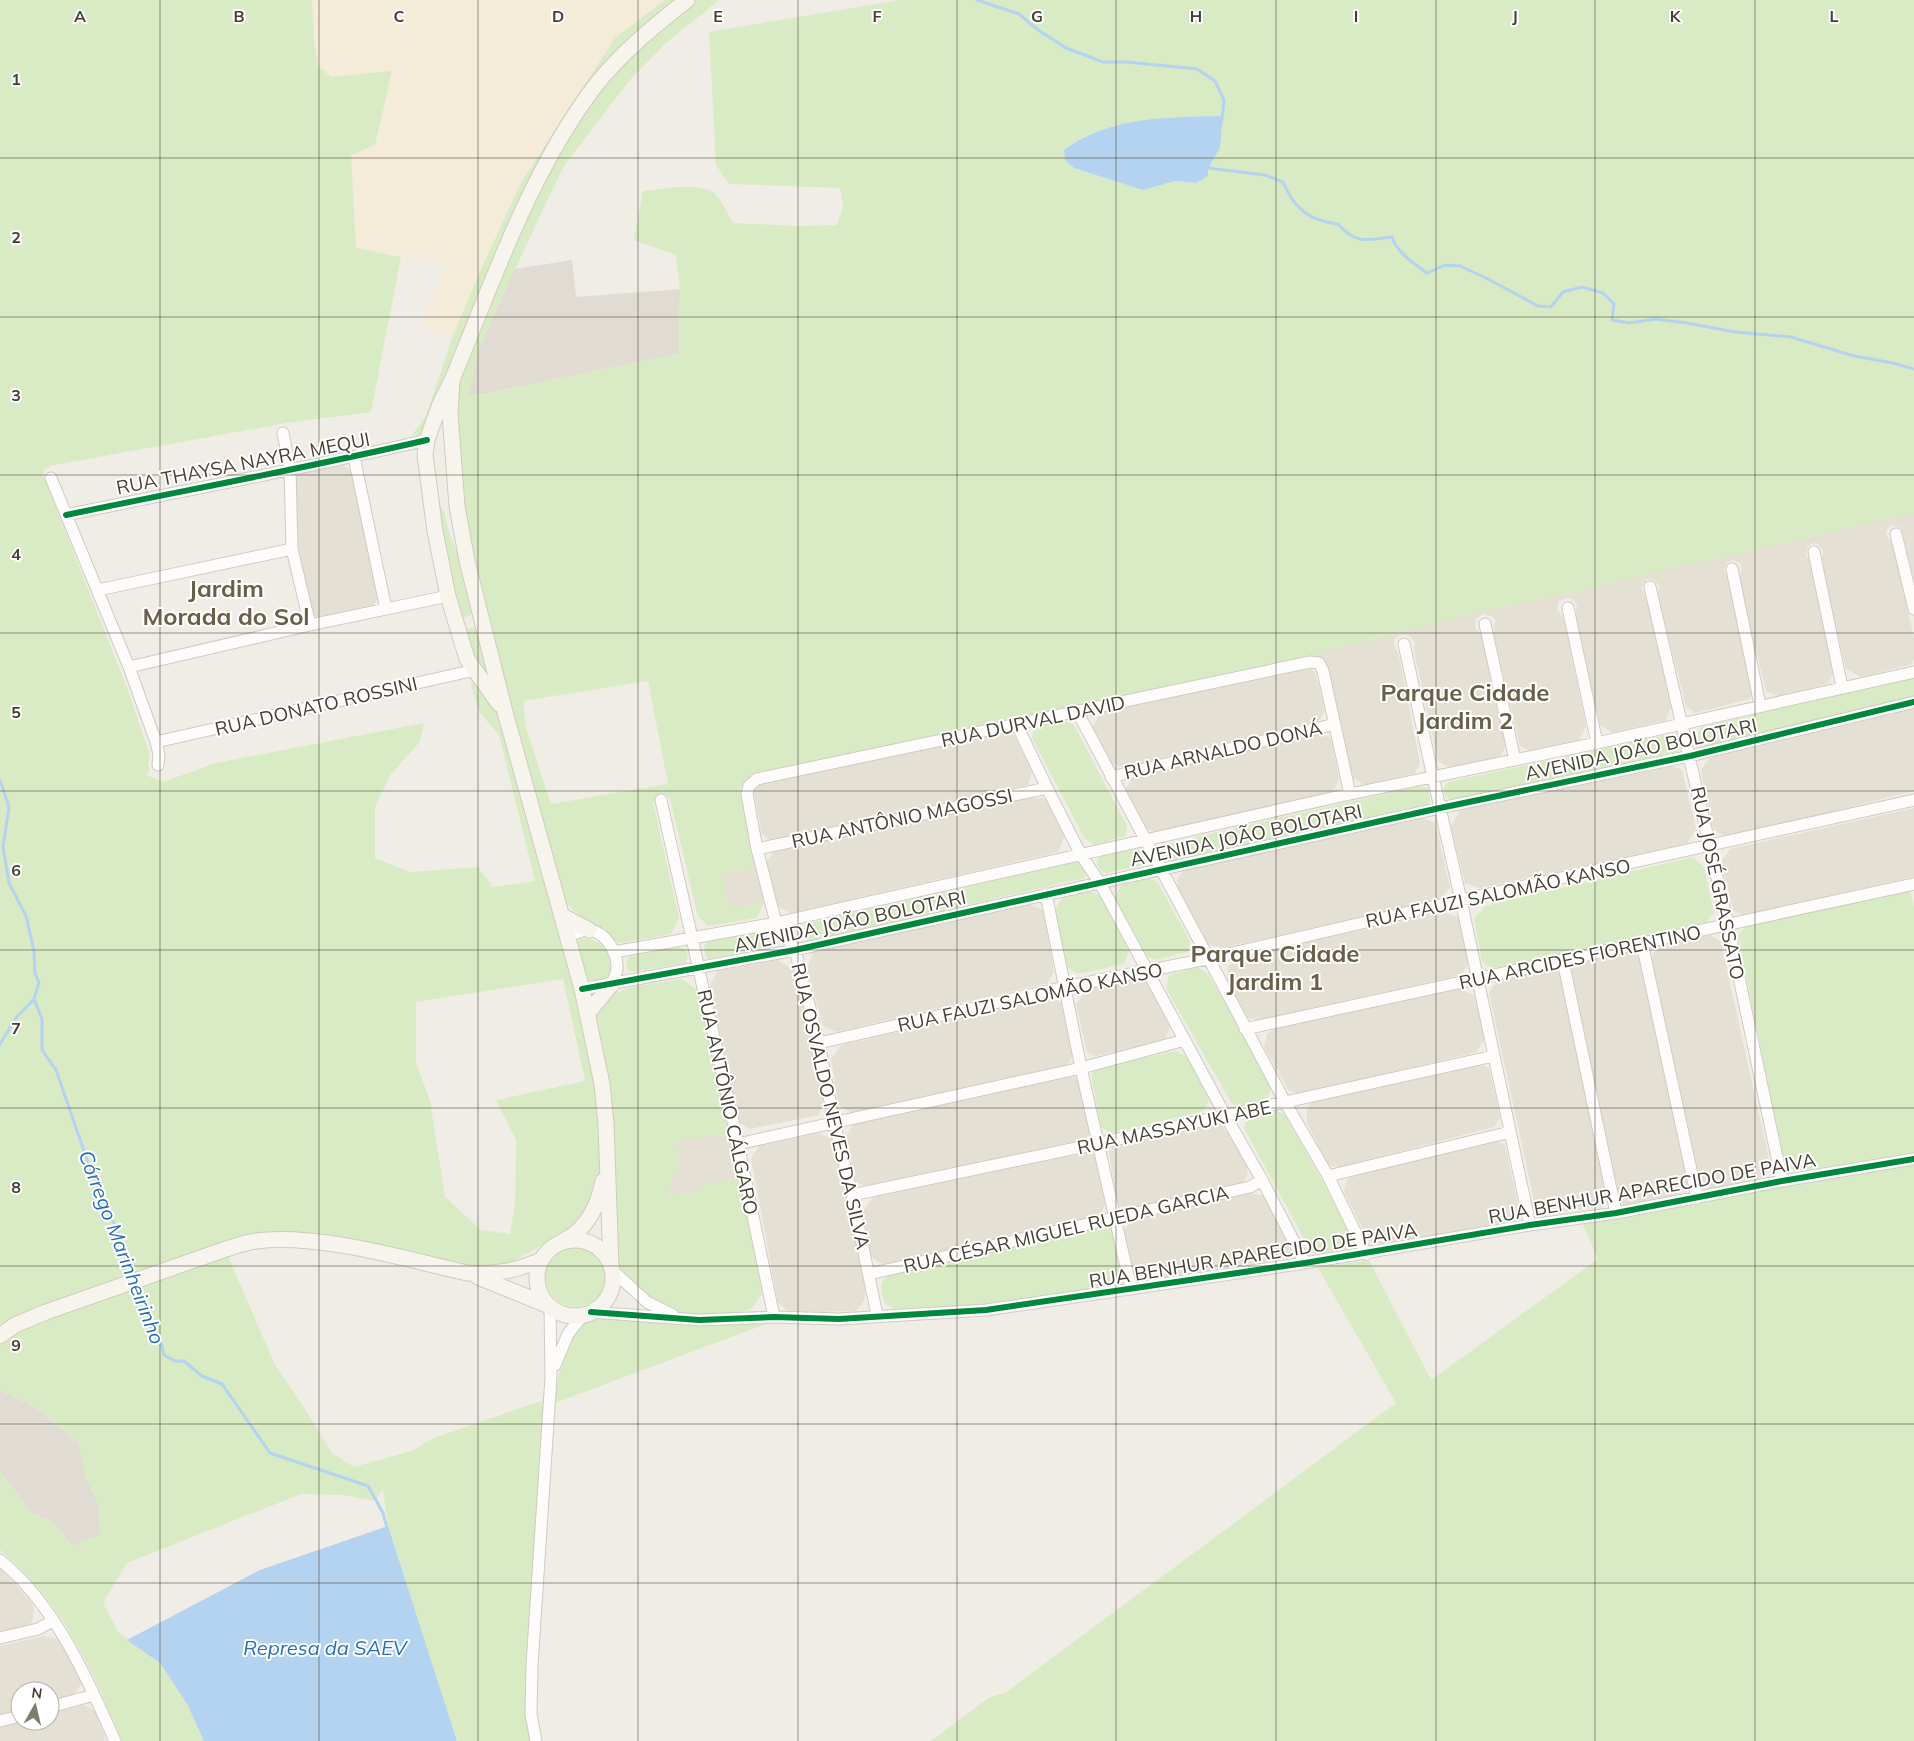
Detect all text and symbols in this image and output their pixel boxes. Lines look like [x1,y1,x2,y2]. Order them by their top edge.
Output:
text: A [74,6,86,26]
text: B [233,6,245,26]
text: C [394,6,405,26]
text: D [552,6,564,26]
text: E [713,6,723,26]
text: F [872,6,882,26]
text: G [1031,6,1043,26]
text: H [1190,6,1202,26]
text: I [1354,6,1358,26]
text: J [1512,6,1518,26]
text: K [1670,6,1682,26]
text: L [1830,6,1839,26]
text: 1 [11,69,21,89]
text: 2 [11,227,21,247]
text: 3 [11,385,21,405]
street label: RUA THAYSA NAYRA MEQUI [114,427,372,499]
text: 4 [11,544,21,564]
district label: Jardim Morada do Sol [142,573,310,631]
street label: RUA DONATO ROSSINI [212,671,420,741]
district label: Parque Cidade Jardim 2 [1381,677,1549,735]
street label: RUA DURVAL DAVID [939,690,1127,752]
text: 5 [11,702,21,722]
street label: AVENIDA JOÃO BOLOTARI [1523,713,1759,785]
street label: RUA ARNALDO DONÁ [1122,716,1324,784]
street label: RUA ANTÔNIO MAGOSSI [789,783,1015,853]
street label: RUA JOSÉ GRASSATO [1686,784,1750,982]
street label: AVENIDA JOÃO BOLOTARI [1128,799,1364,871]
street label: RUA FAUZI SALOMÃO KANSO [1363,853,1633,933]
text: 6 [11,860,21,880]
street label: AVENIDA JOÃO BOLOTARI [732,885,968,957]
street label: RUA ARCIDES FIORENTINO [1457,920,1703,994]
district label: Parque Cidade Jardim 1 [1191,938,1359,996]
street label: RUA FAUZI SALOMÃO KANSO [895,957,1165,1037]
street label: RUA OSVALDO NEVES DA SILVA [786,960,876,1252]
street label: RUA ANTÔNIO CÁLGARO [692,987,764,1217]
text: 7 [11,1018,21,1038]
street label: RUA MASSAYUKI ABE [1075,1095,1273,1159]
water label: Córrego Marinheirinho [74,1147,170,1347]
street label: RUA BENHUR APARECIDO DE PAIVA [1486,1147,1818,1229]
text: 8 [11,1177,21,1197]
street label: RUA CÉSAR MIGUEL RUEDA GARCIA [901,1180,1231,1278]
street label: RUA BENHUR APARECIDO DE PAIVA [1087,1217,1419,1293]
text: 9 [11,1335,21,1355]
water label: Represa da SAEV [243,1635,409,1660]
north arrow [10,1681,60,1731]
text: N [30,1683,43,1703]

